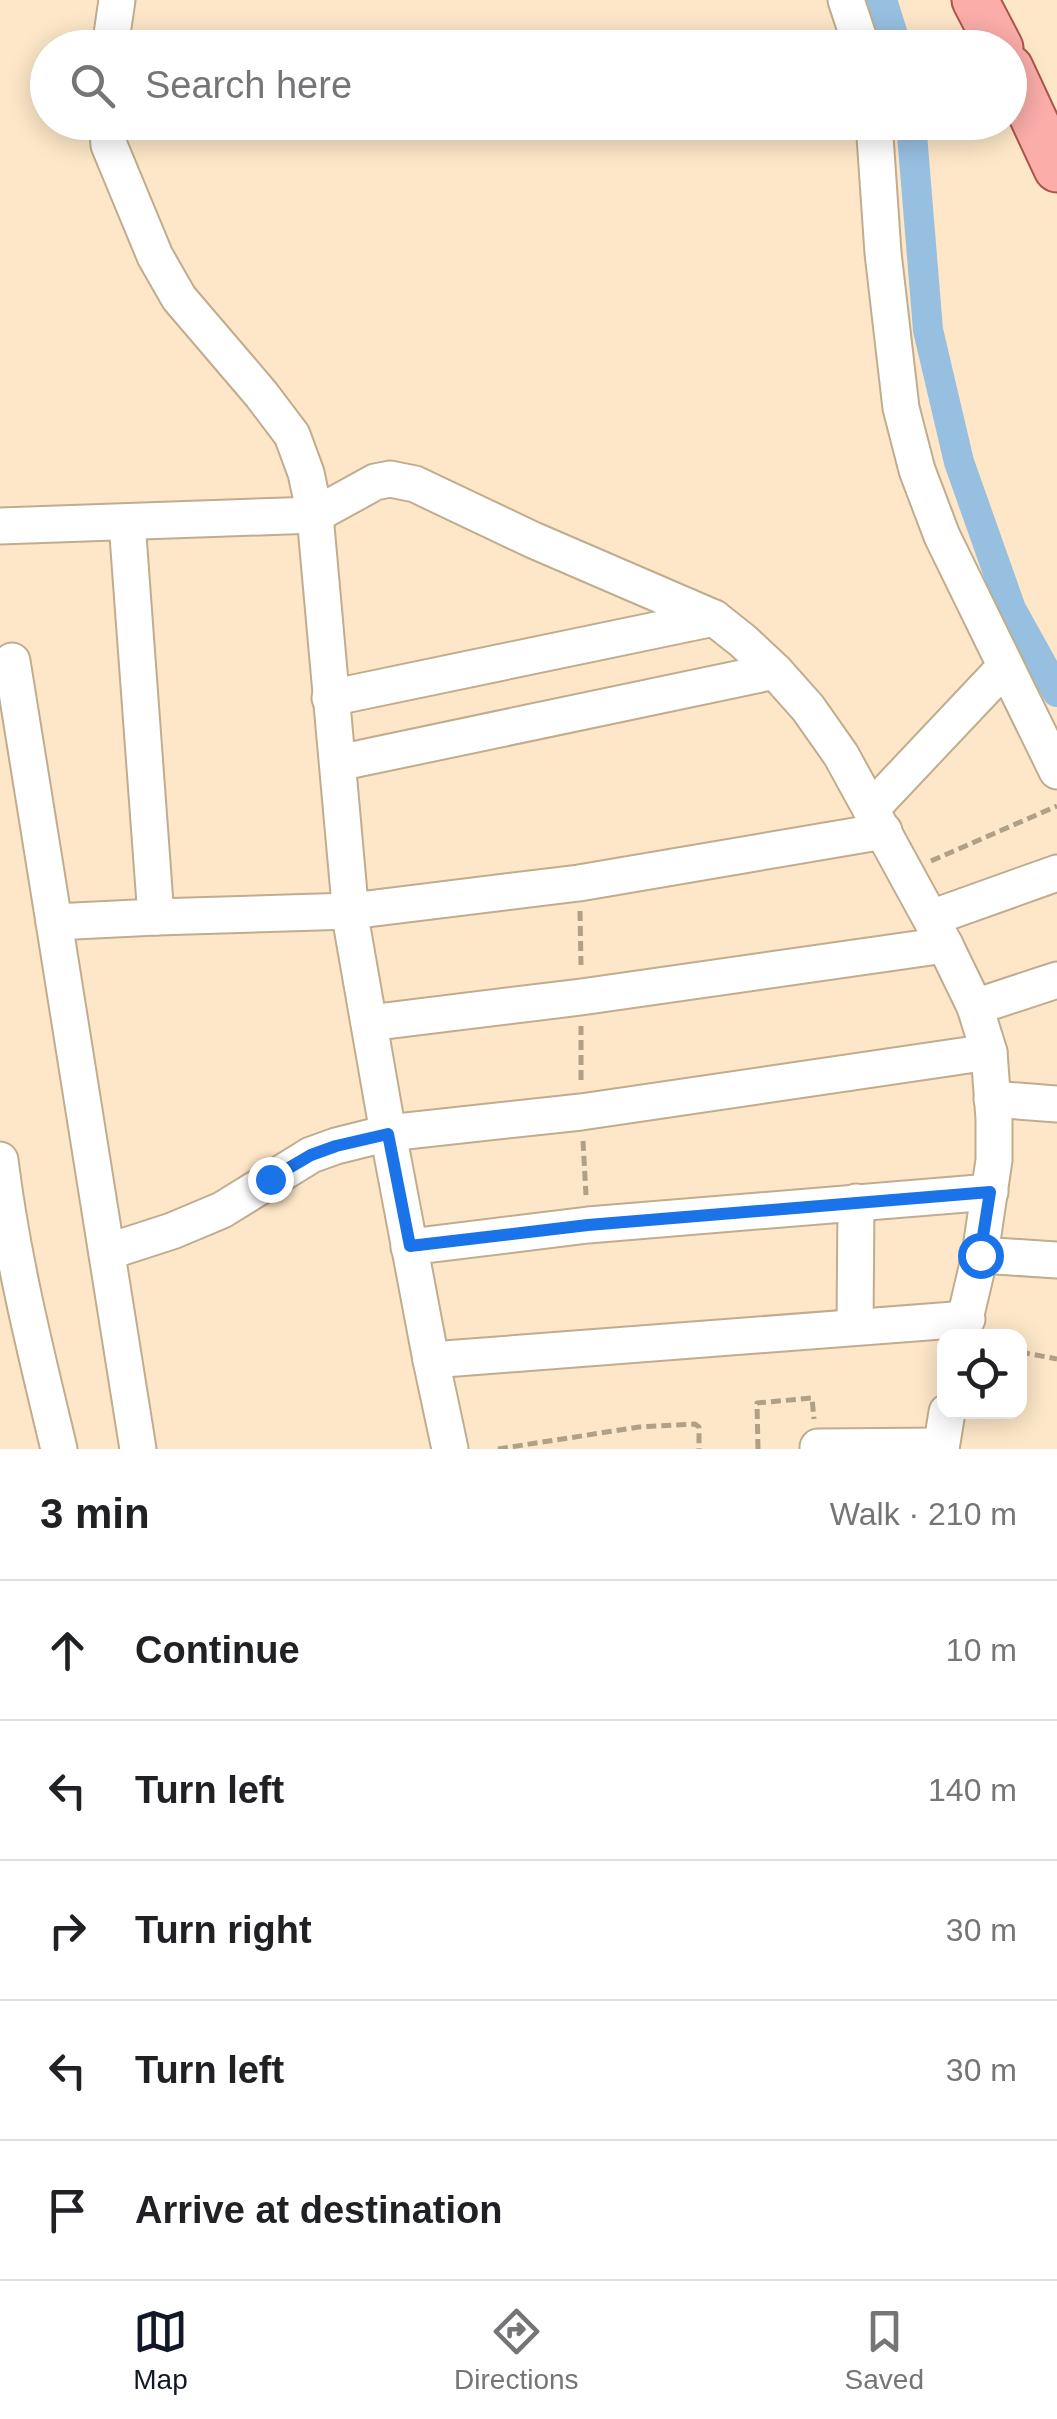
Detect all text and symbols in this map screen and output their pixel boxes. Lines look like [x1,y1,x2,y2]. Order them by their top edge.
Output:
search box [30,30,1027,140]
icon: search [65,58,120,113]
text: Search here [145,64,352,106]
route end [248,1157,294,1203]
route start [958,1233,1004,1279]
map controls [937,1329,1027,1419]
button: locate [937,1329,1027,1419]
text: 3 min [40,1490,150,1537]
text: Walk · 210 m [830,1496,1017,1532]
icon: ahead [40,1623,95,1678]
text: Continue [135,1629,300,1671]
text: 10 m [946,1632,1017,1668]
icon: left [40,1763,95,1818]
text: Turn left [135,1769,284,1811]
text: 140 m [928,1772,1017,1808]
icon: right [40,1903,95,1958]
text: Turn right [135,1909,312,1951]
text: 30 m [946,1912,1017,1948]
icon: left [40,2043,95,2098]
text: Turn left [135,2049,284,2091]
text: 30 m [946,2052,1017,2088]
icon: arrive [40,2183,95,2238]
text: Arrive at destination [135,2189,502,2231]
tab: Map [133,2304,188,2396]
tab: Directions [454,2304,579,2396]
tab: Saved [845,2304,924,2396]

